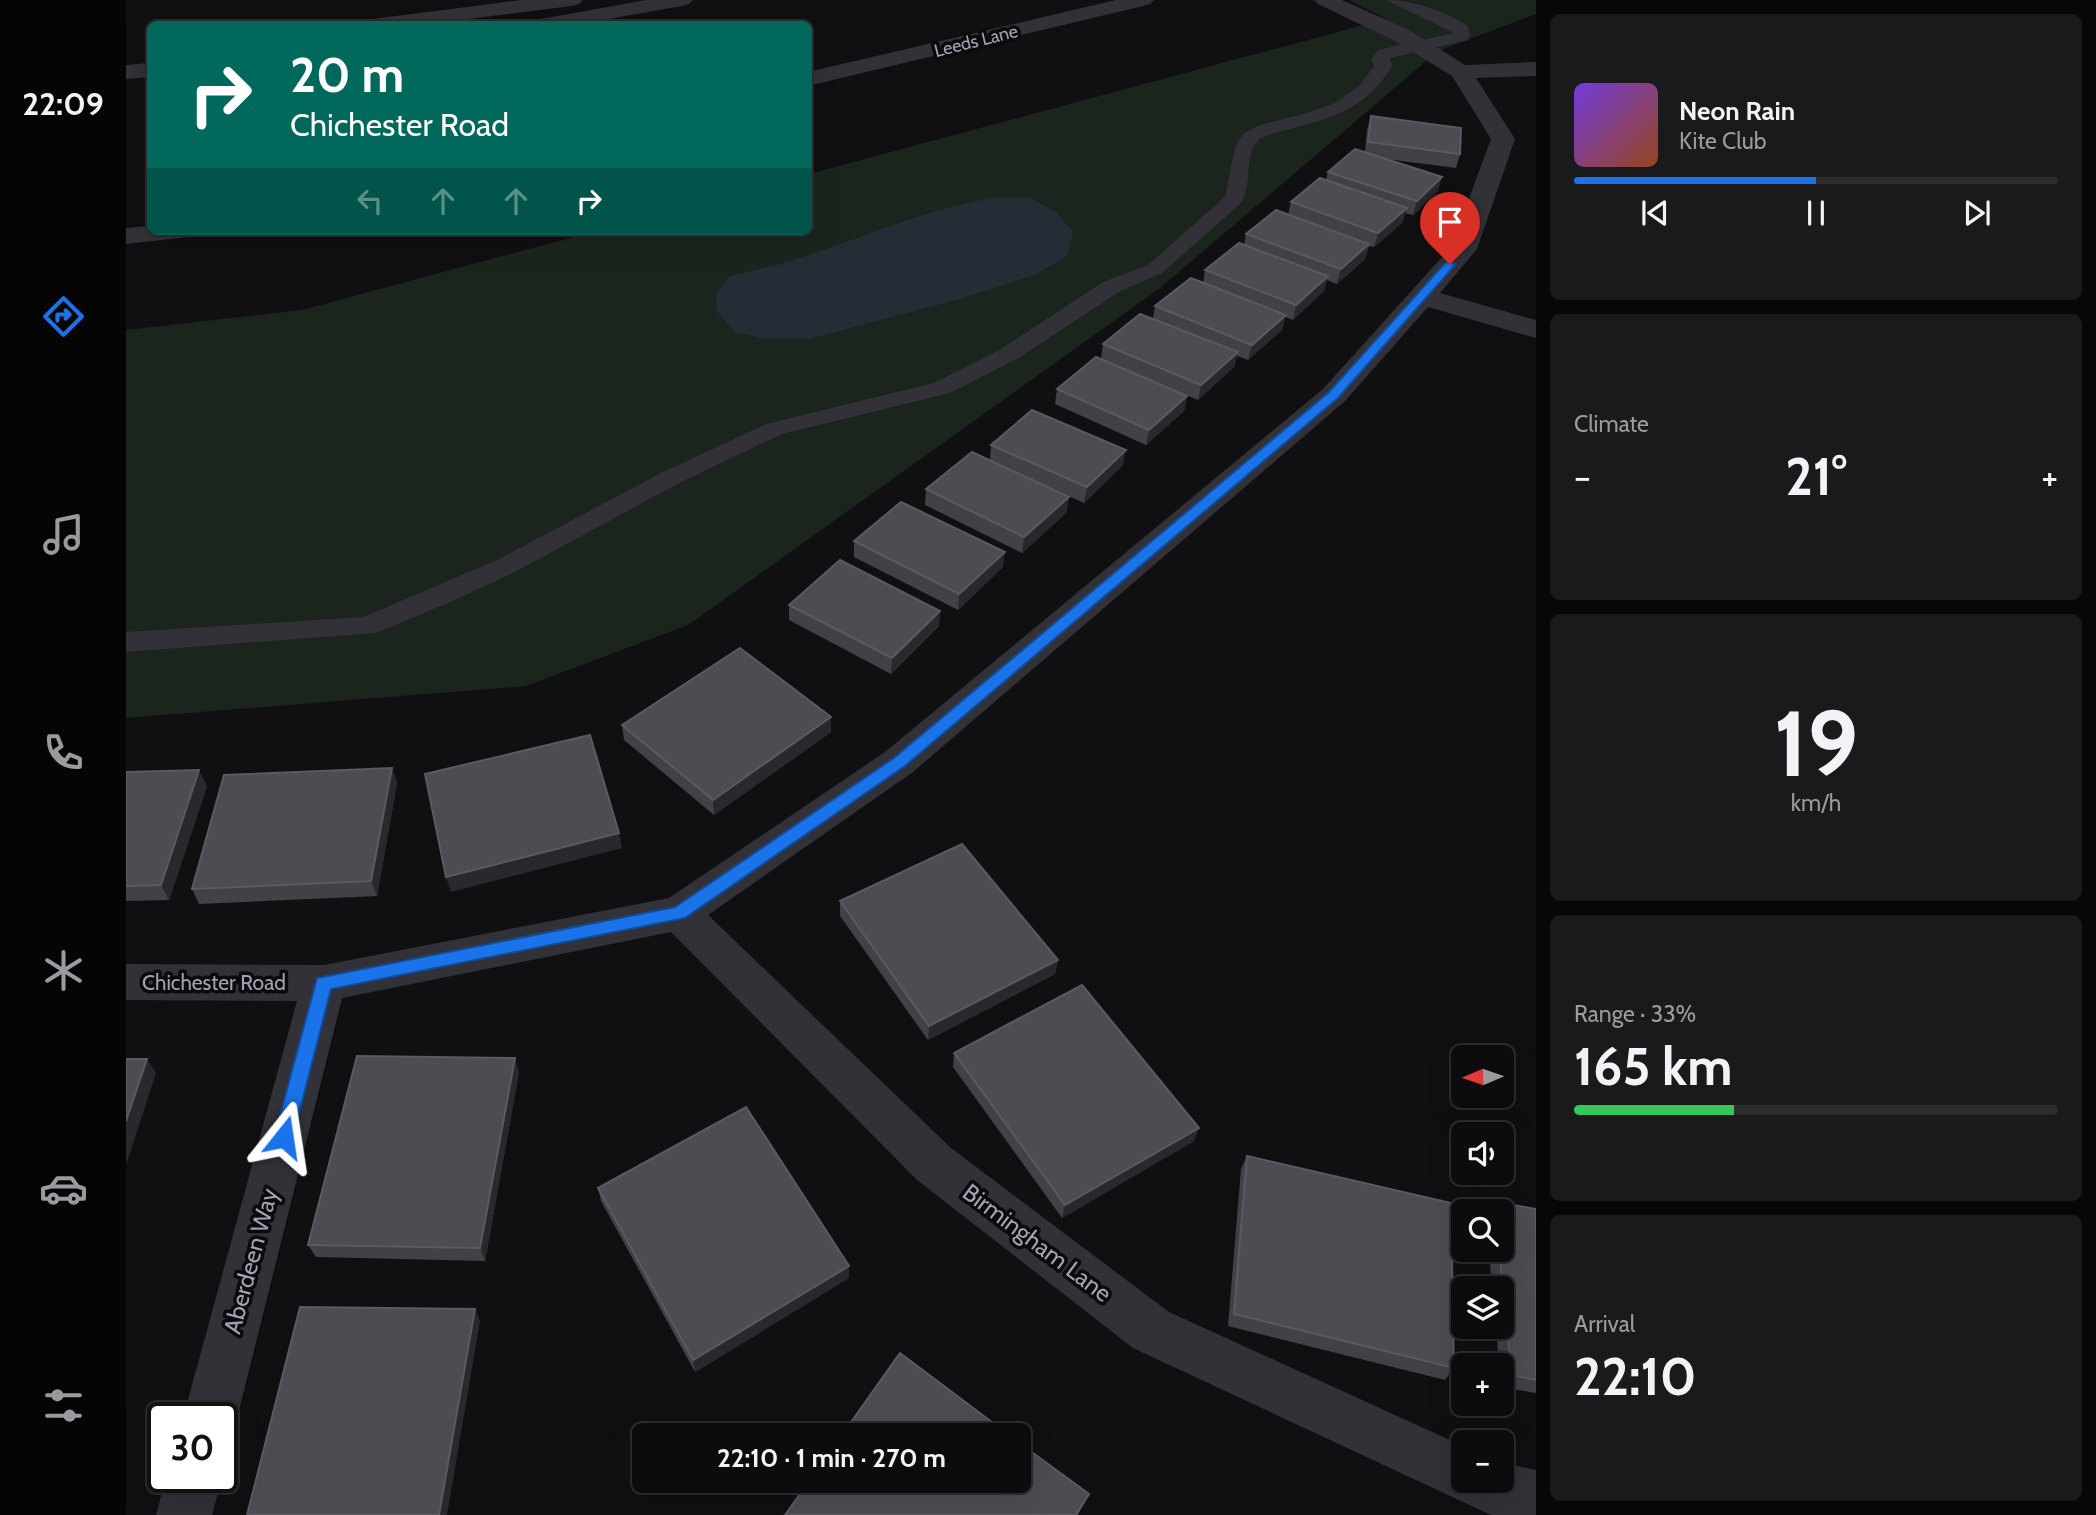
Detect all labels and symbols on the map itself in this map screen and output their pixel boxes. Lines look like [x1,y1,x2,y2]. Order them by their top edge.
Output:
street label: Leeds Lane [932,20,1020,62]
pin [1420,192,1480,264]
street label: Chichester Road [142,970,286,995]
north arrow [1451,1045,1514,1108]
position arrow [247,1100,321,1174]
street label: Birmingham Lane [957,1177,1117,1308]
street label: Aberdeen Way [217,1185,284,1337]
speed limit sign: 30 [147,1402,238,1493]

